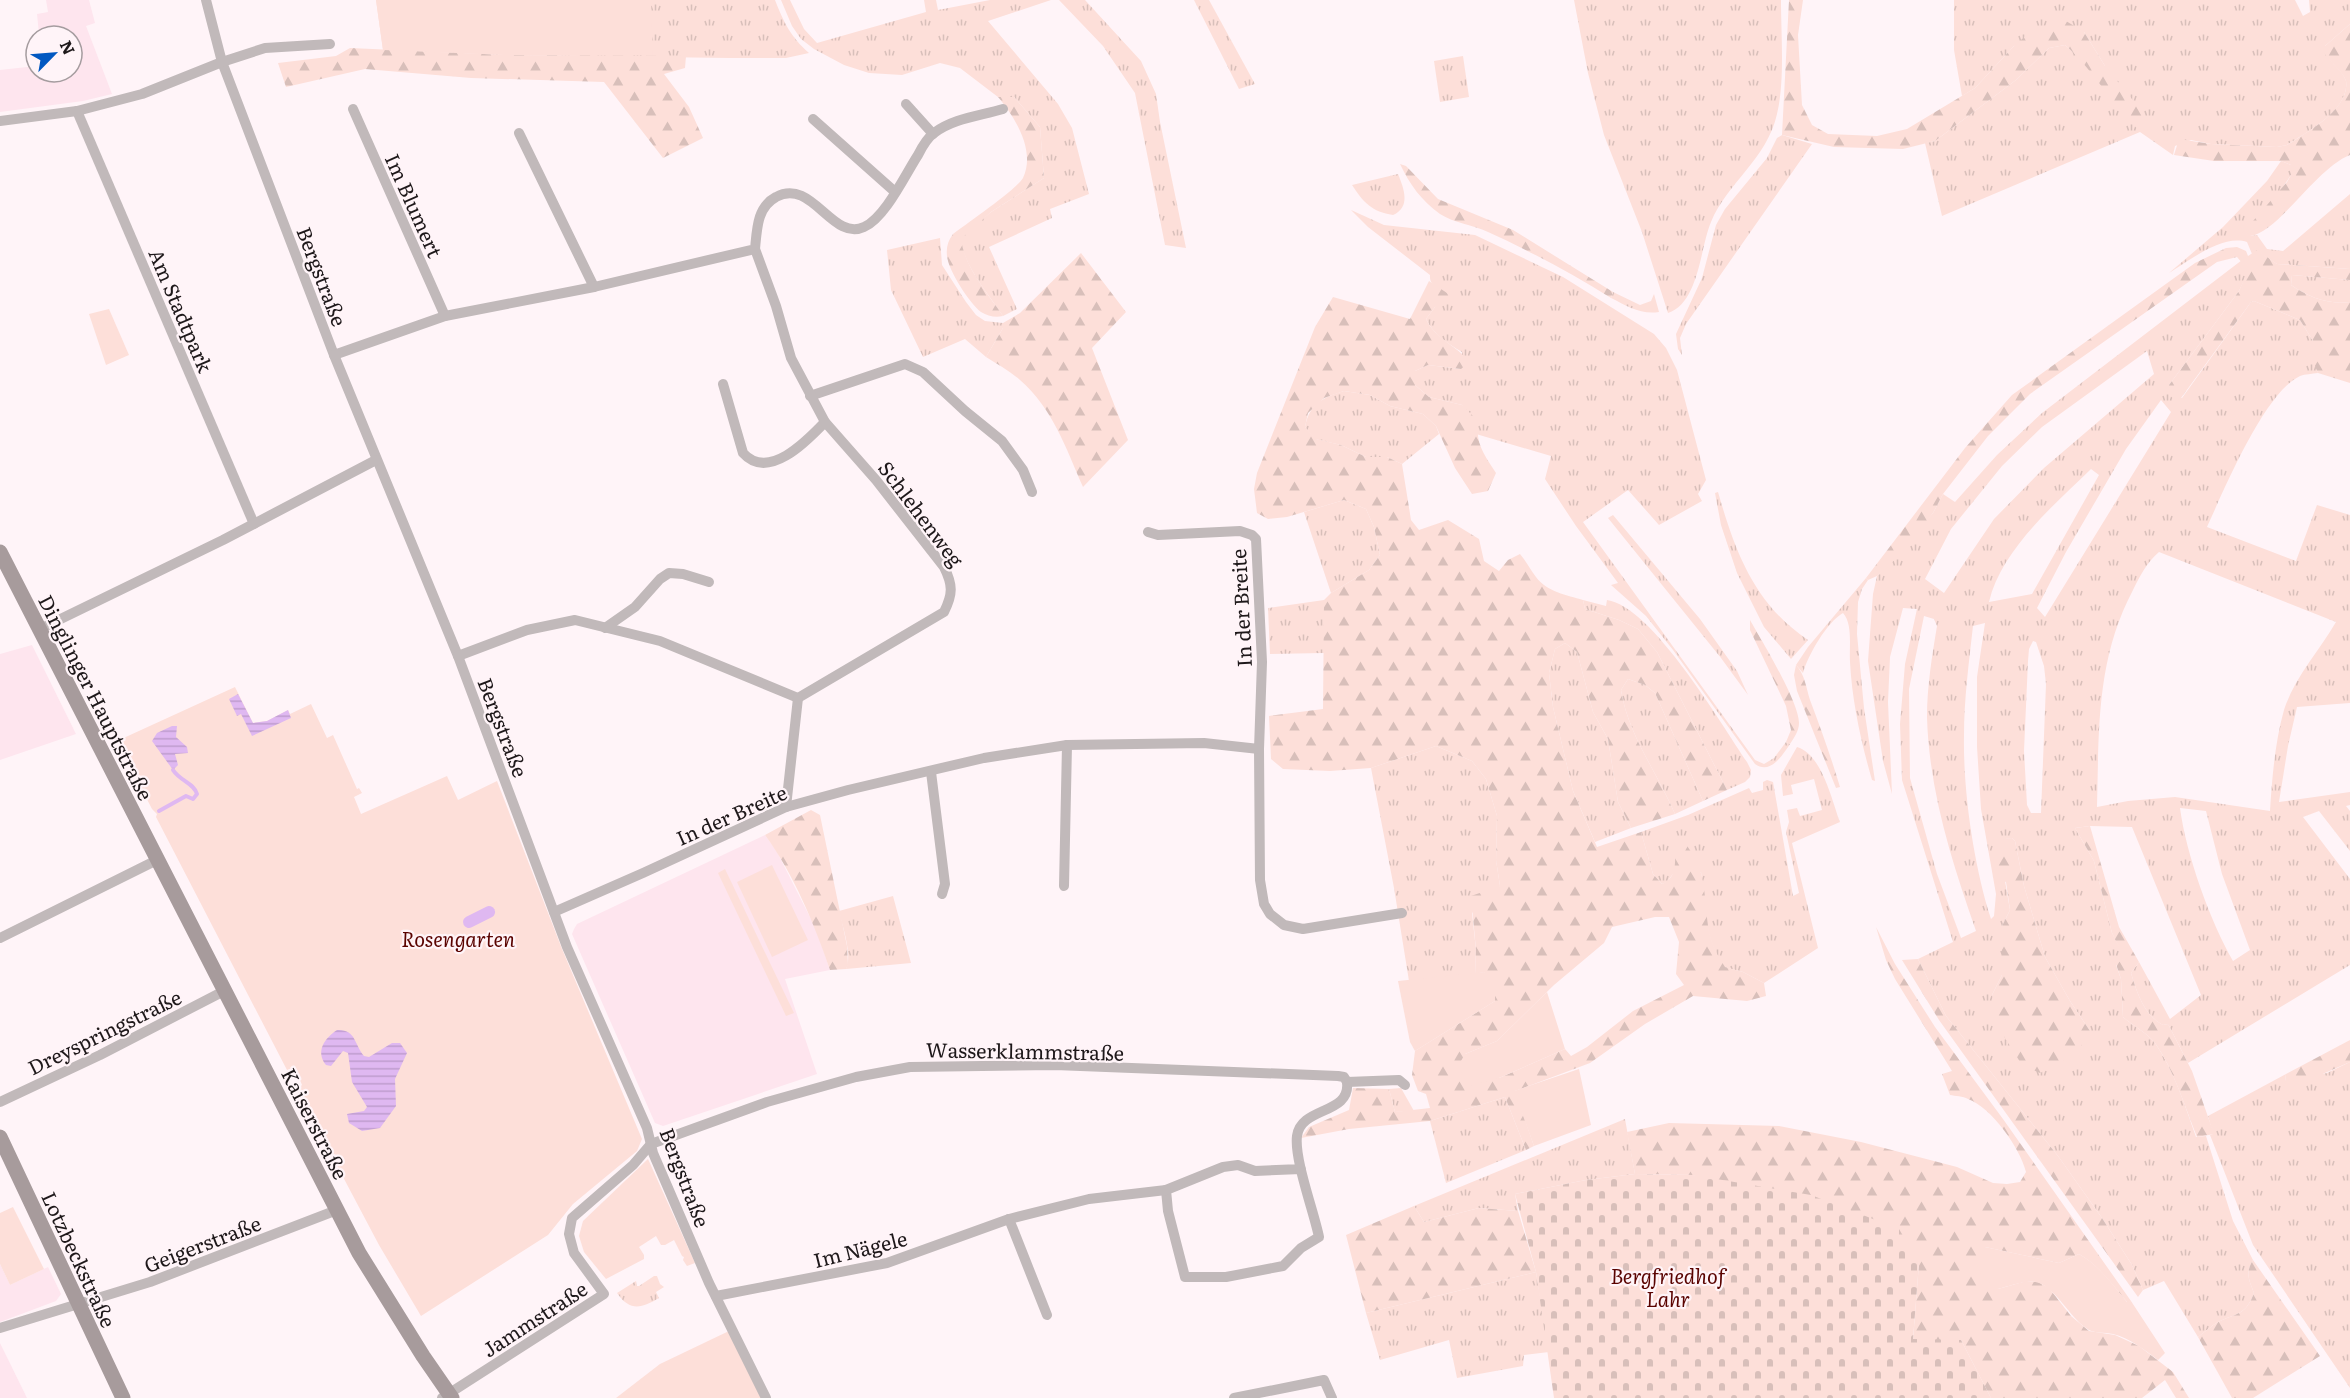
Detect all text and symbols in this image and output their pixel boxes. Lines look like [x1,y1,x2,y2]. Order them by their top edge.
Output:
north arrow [24,24,84,84]
text: N [55,36,82,58]
street label: Im Blumert [379,148,451,262]
street label: Bergstraße [290,222,356,330]
street label: Am Stadtpark [142,243,222,377]
street label: Schlehenweg [872,454,972,573]
street label: In der Breite [1222,548,1258,668]
street label: Dinglinger Hauptstraße [32,589,162,805]
street label: Bergstraße [471,673,537,781]
street label: In der Breite [671,776,791,852]
park label: Rosengarten [401,923,515,953]
street label: Dreyspringstraße [22,981,186,1081]
street label: Wasserklammstraße [926,1033,1124,1067]
street label: Kaiserstraße [275,1062,357,1184]
street label: Bergstraße [653,1123,719,1231]
street label: Lotzbeckstraße [35,1186,125,1332]
street label: Geigerstraße [139,1207,265,1279]
street label: Im Nägele [810,1222,910,1274]
park label: Bergfriedhof Lahr [1611,1260,1728,1313]
street label: Jammstraße [476,1273,592,1363]

